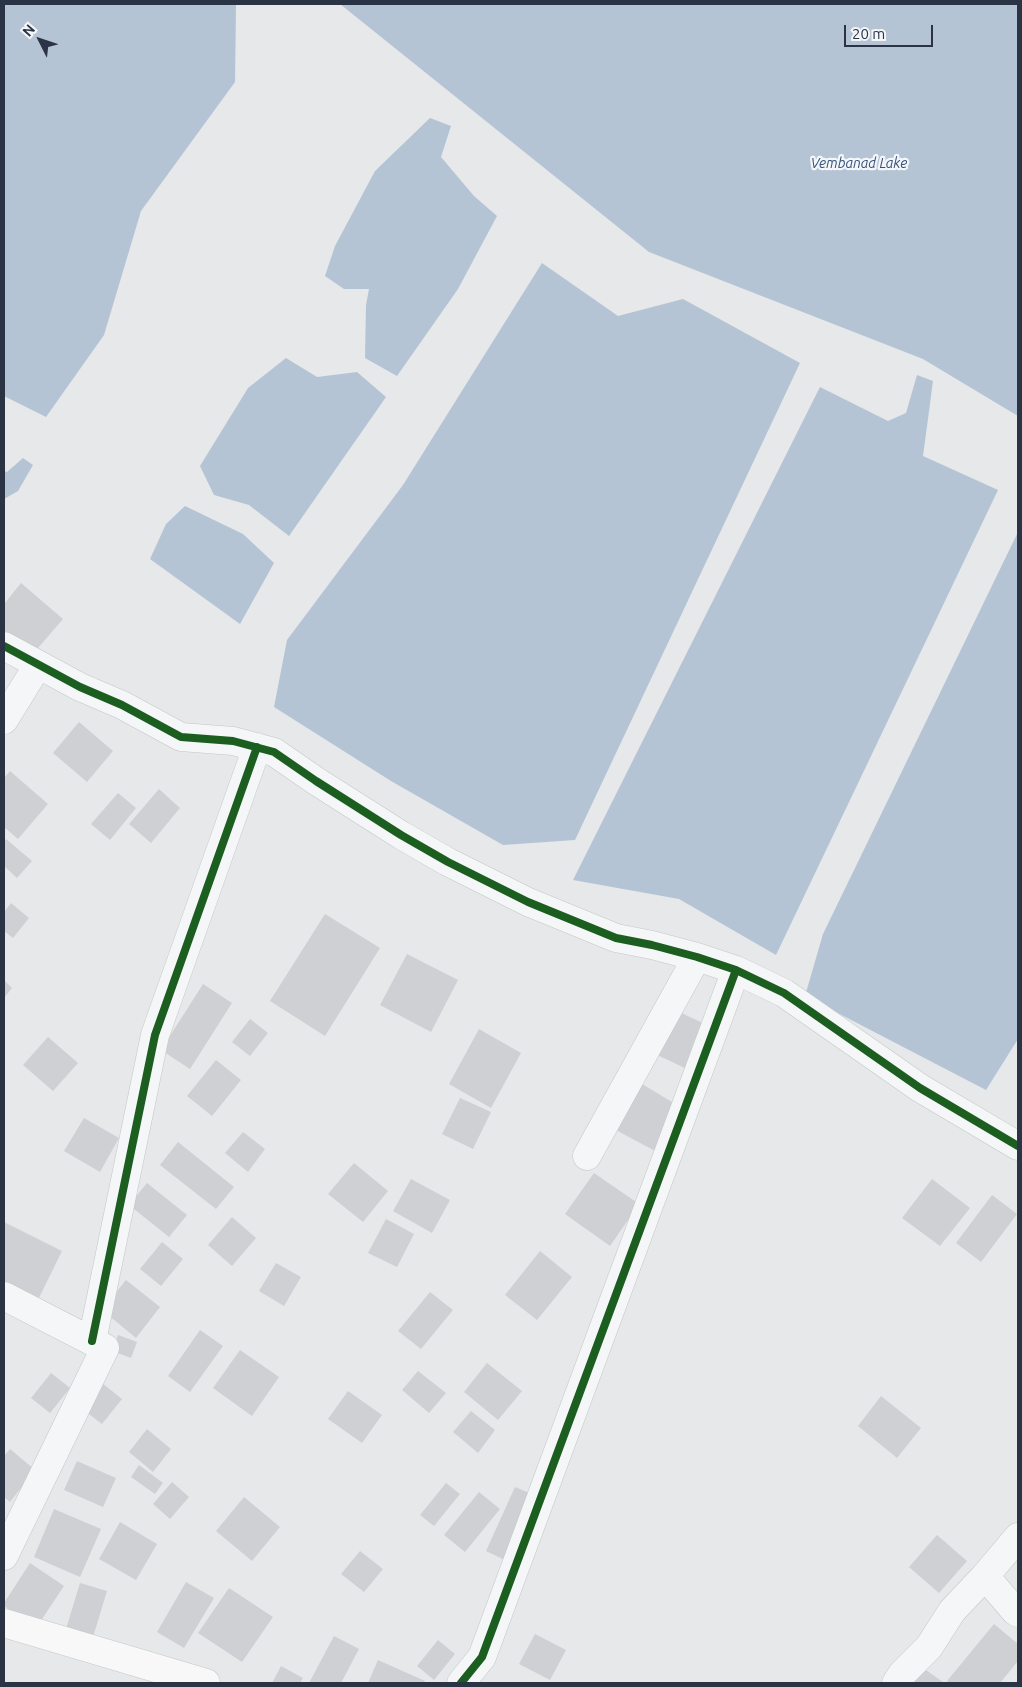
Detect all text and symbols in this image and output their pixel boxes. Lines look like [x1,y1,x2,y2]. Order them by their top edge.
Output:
north arrow [15,15,65,65]
scale bar [847,15,936,47]
text: N [19,21,38,39]
text: 20 m [852,25,885,42]
water label: Vembanad Lake [811,155,907,171]

